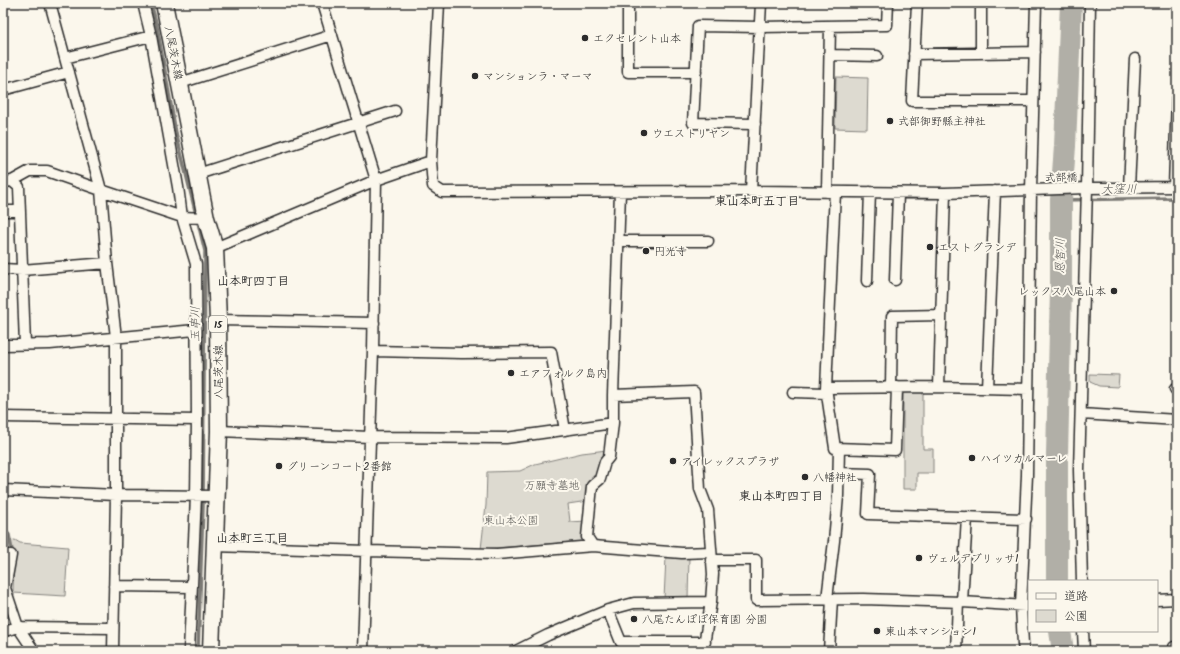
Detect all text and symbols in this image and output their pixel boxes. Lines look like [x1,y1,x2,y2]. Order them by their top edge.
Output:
street label: 八尾茨木線 [159,24,187,82]
place label: エクセレント山本 [593,30,681,48]
marker: エクセレント山本 [580,33,590,43]
place label: マンションラ・マーマ [483,68,593,86]
marker: マンションラ・マーマ [470,71,480,81]
place label: 式部御野縣主神社 [898,113,986,131]
marker: 式部御野縣主神社 [885,116,895,126]
place label: ウエストリヤン [652,125,730,143]
marker: ウエストリヤン [639,128,649,138]
street label: 式部橋 [1044,169,1078,187]
water label: 大窪川 [1101,180,1137,199]
district label: 東山本町五丁目 [715,192,799,211]
water label: 恩智川 [1051,238,1070,274]
place label: エストグランデ [938,239,1017,257]
marker: エストグランデ [925,242,935,252]
place label: 円光寺 [654,243,687,261]
marker: 円光寺 [641,246,651,256]
district label: 山本町四丁目 [217,272,289,291]
place label: レックス八尾山本 [1018,283,1106,301]
marker: レックス八尾山本 [1109,286,1119,296]
water label: 玉串川 [186,306,205,342]
road number: 15 [209,316,227,332]
street label: 八尾茨木線 [210,345,228,400]
place label: エアフォルク島内 [519,365,607,383]
marker: エアフォルク島内 [506,368,516,378]
place label: ハイツカルマーレ [980,450,1067,468]
place label: アイレックスプラザ [681,453,779,471]
marker: ハイツカルマーレ [967,453,977,463]
marker: アイレックスプラザ [668,456,678,466]
place label: グリーンコート2番館 [287,458,392,476]
marker: グリーンコート2番館 [274,461,284,471]
place label: 八幡神社 [813,469,857,487]
marker: 八幡神社 [800,472,810,482]
park label: 万願寺墓地 [525,477,580,495]
district label: 東山本町四丁目 [739,487,823,506]
park label: 東山本公園 [484,512,539,530]
district label: 山本町三丁目 [216,529,288,548]
place label: ヴェルデブリッサ1 [927,550,1018,568]
marker: ヴェルデブリッサ1 [914,553,924,563]
legend [1028,580,1158,632]
text: 道路 [1064,587,1088,606]
text: 公園 [1064,607,1088,626]
place label: 八尾たんぽぽ保育園 分園 [642,611,767,629]
marker: 八尾たんぽぽ保育園 分園 [629,614,639,624]
place label: 東山本マンション1 [885,623,976,641]
marker: 東山本マンション1 [872,626,882,636]

